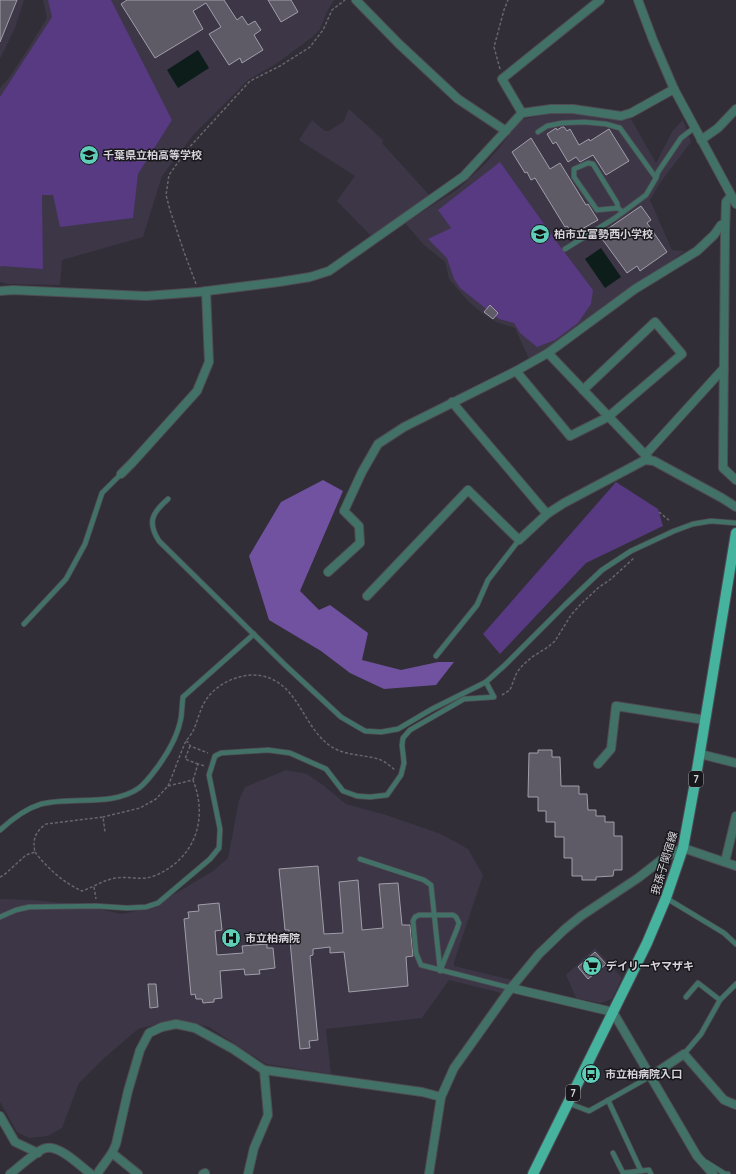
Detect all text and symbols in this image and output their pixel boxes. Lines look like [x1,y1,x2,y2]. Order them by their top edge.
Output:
school or university icon: 千葉県立柏高等学校 [78,144,100,166]
place label: 千葉県立柏高等学校 [103,148,202,162]
school or university icon: 柏市立富勢西小学校 [529,223,551,245]
place label: 柏市立富勢西小学校 [554,227,653,241]
road number: 7 [689,771,703,787]
street label: 我孫子関宿線 [648,829,680,897]
hospital icon: 市立柏病院 [220,927,242,949]
place label: 市立柏病院 [245,931,300,945]
supermarket icon: デイリーヤマザキ [581,955,603,977]
place label: デイリーヤマザキ [606,959,694,973]
bus stop icon: 市立柏病院入口 [580,1063,602,1085]
place label: 市立柏病院入口 [605,1067,682,1081]
road number: 7 [566,1085,580,1101]

